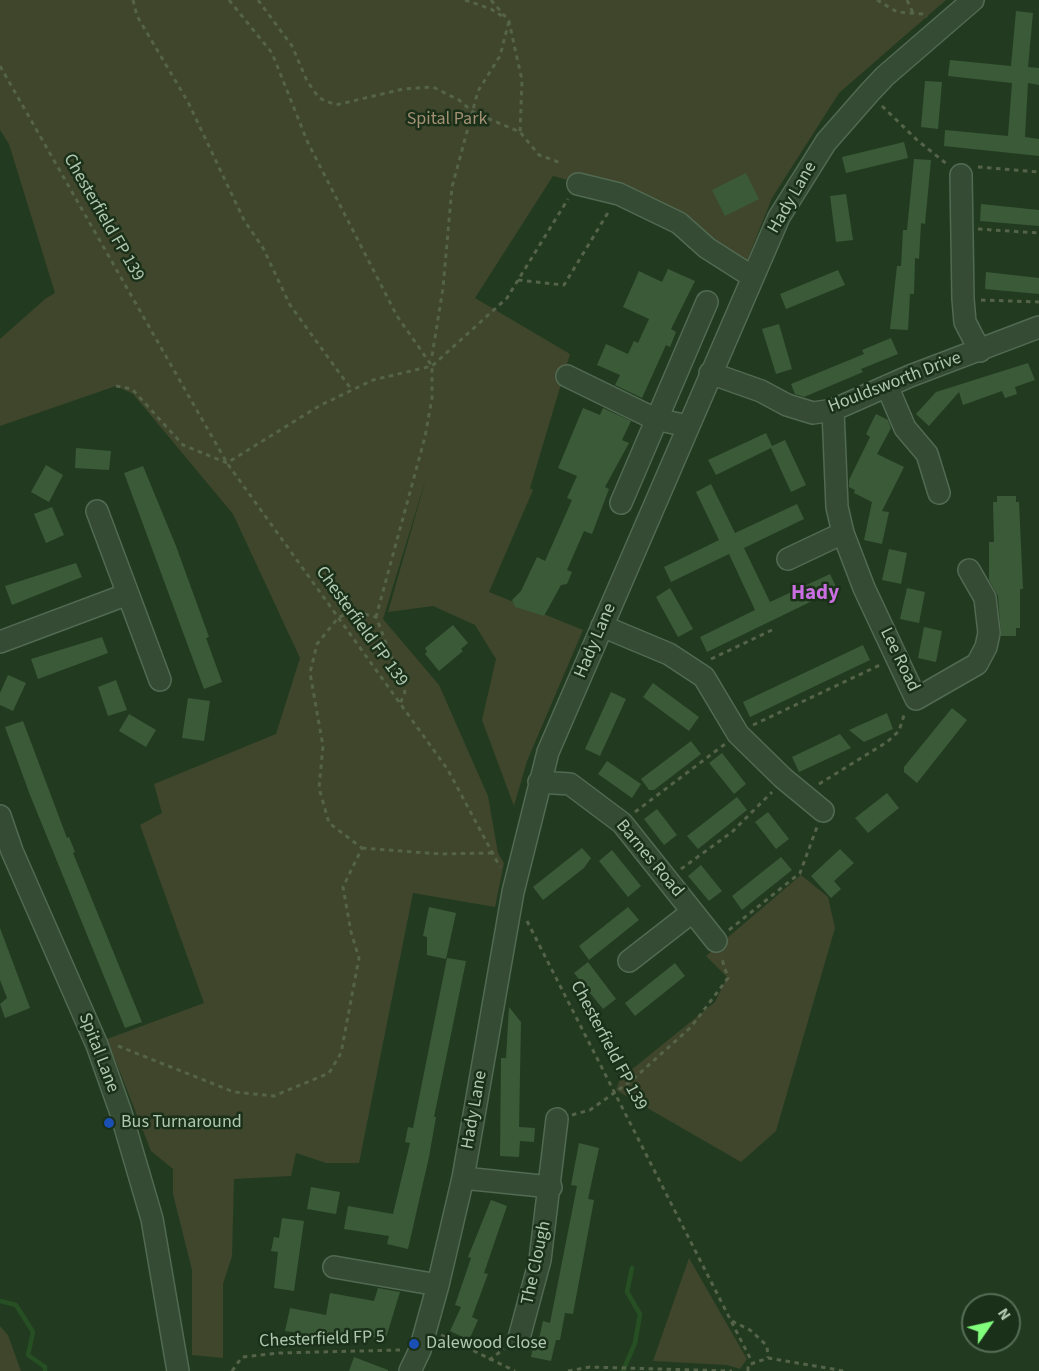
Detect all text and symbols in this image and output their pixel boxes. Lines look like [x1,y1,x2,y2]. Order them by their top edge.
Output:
park label: Spital Park [407,109,487,131]
street label: Chesterfield FP 139 [58,150,148,286]
street label: Hady Lane [764,158,822,238]
street label: Houldsworth Drive [825,348,965,418]
street label: Chesterfield FP 139 [310,563,412,691]
district label: Hady [791,581,839,607]
street label: Hady Lane [571,600,621,682]
street label: Lee Road [874,624,924,696]
street label: Barnes Road [610,816,688,902]
street label: Chesterfield FP 139 [565,978,651,1114]
street label: Spital Lane [73,1010,123,1096]
street label: Hady Lane [457,1069,493,1151]
place label: Bus Turnaround [121,1112,242,1134]
marker: Bus Turnaround [102,1116,116,1130]
street label: The Clough [518,1219,556,1307]
north arrow [961,1293,1021,1353]
text: N [992,1303,1016,1325]
street label: Chesterfield FP 5 [259,1327,385,1353]
place label: Dalewood Close [426,1333,547,1355]
marker: Dalewood Close [407,1337,421,1351]

